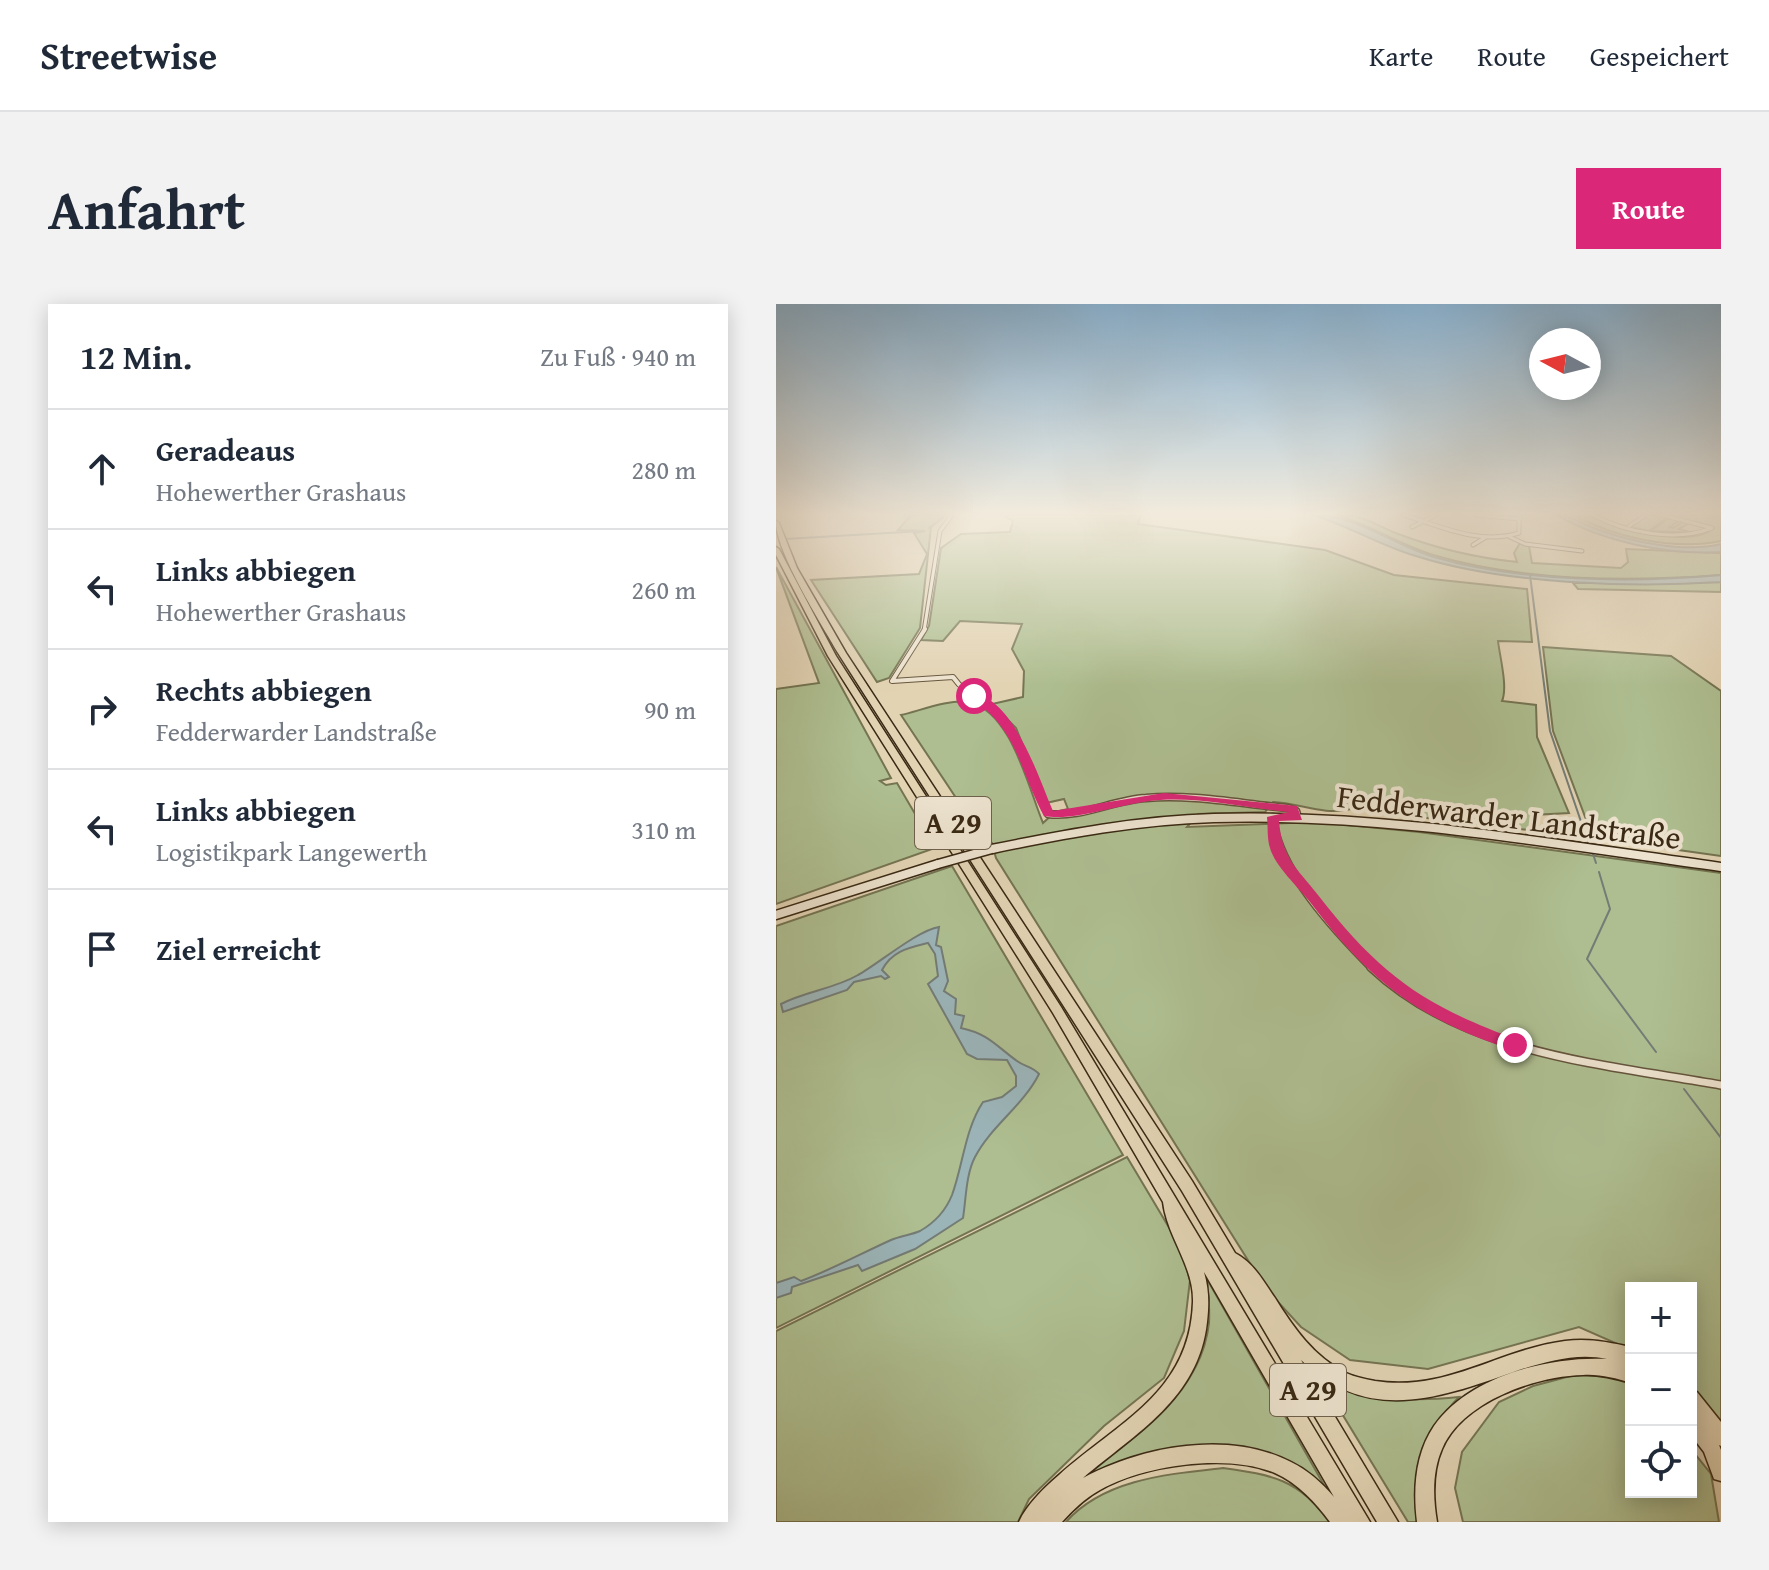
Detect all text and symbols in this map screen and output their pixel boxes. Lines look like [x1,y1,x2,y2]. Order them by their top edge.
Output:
text: Streetwise [40,27,217,83]
text: Karte [1369,35,1433,76]
text: Route [1477,35,1546,76]
text: Gespeichert [1590,35,1729,76]
text: Anfahrt [48,167,245,250]
button: Route [1576,168,1721,249]
north arrow [1529,328,1601,400]
text: 12 Min. [80,332,192,381]
text: Zu Fuß · 940 m [540,337,696,376]
text: Geradeaus [156,428,295,472]
icon: ahead [80,447,124,491]
text: 280 m [631,450,696,489]
text: Hohewerther Grashaus [156,472,406,511]
text: Links abbiegen [156,548,356,592]
icon: left [80,567,124,611]
text: 260 m [631,570,696,609]
text: Hohewerther Grashaus [156,592,406,631]
text: Rechts abbiegen [156,668,372,712]
route start [956,678,992,714]
icon: right [80,687,124,731]
text: 90 m [644,690,696,729]
text: Fedderwarder Landstraße [156,712,437,751]
street label: Fedderwarder Landstraße [1335,772,1684,861]
text: Links abbiegen [156,788,356,832]
road number: A 29 [915,797,991,849]
icon: left [80,807,124,851]
text: 310 m [631,810,696,849]
text: Logistikpark Langewerth [156,832,427,871]
icon: arrive [80,927,124,971]
text: Ziel erreicht [156,927,321,971]
route end [1497,1027,1533,1063]
map controls [1625,1282,1697,1498]
button: + [1625,1282,1697,1354]
button: − [1625,1354,1697,1426]
road number: A 29 [1270,1364,1346,1416]
button: locate [1625,1426,1697,1498]

